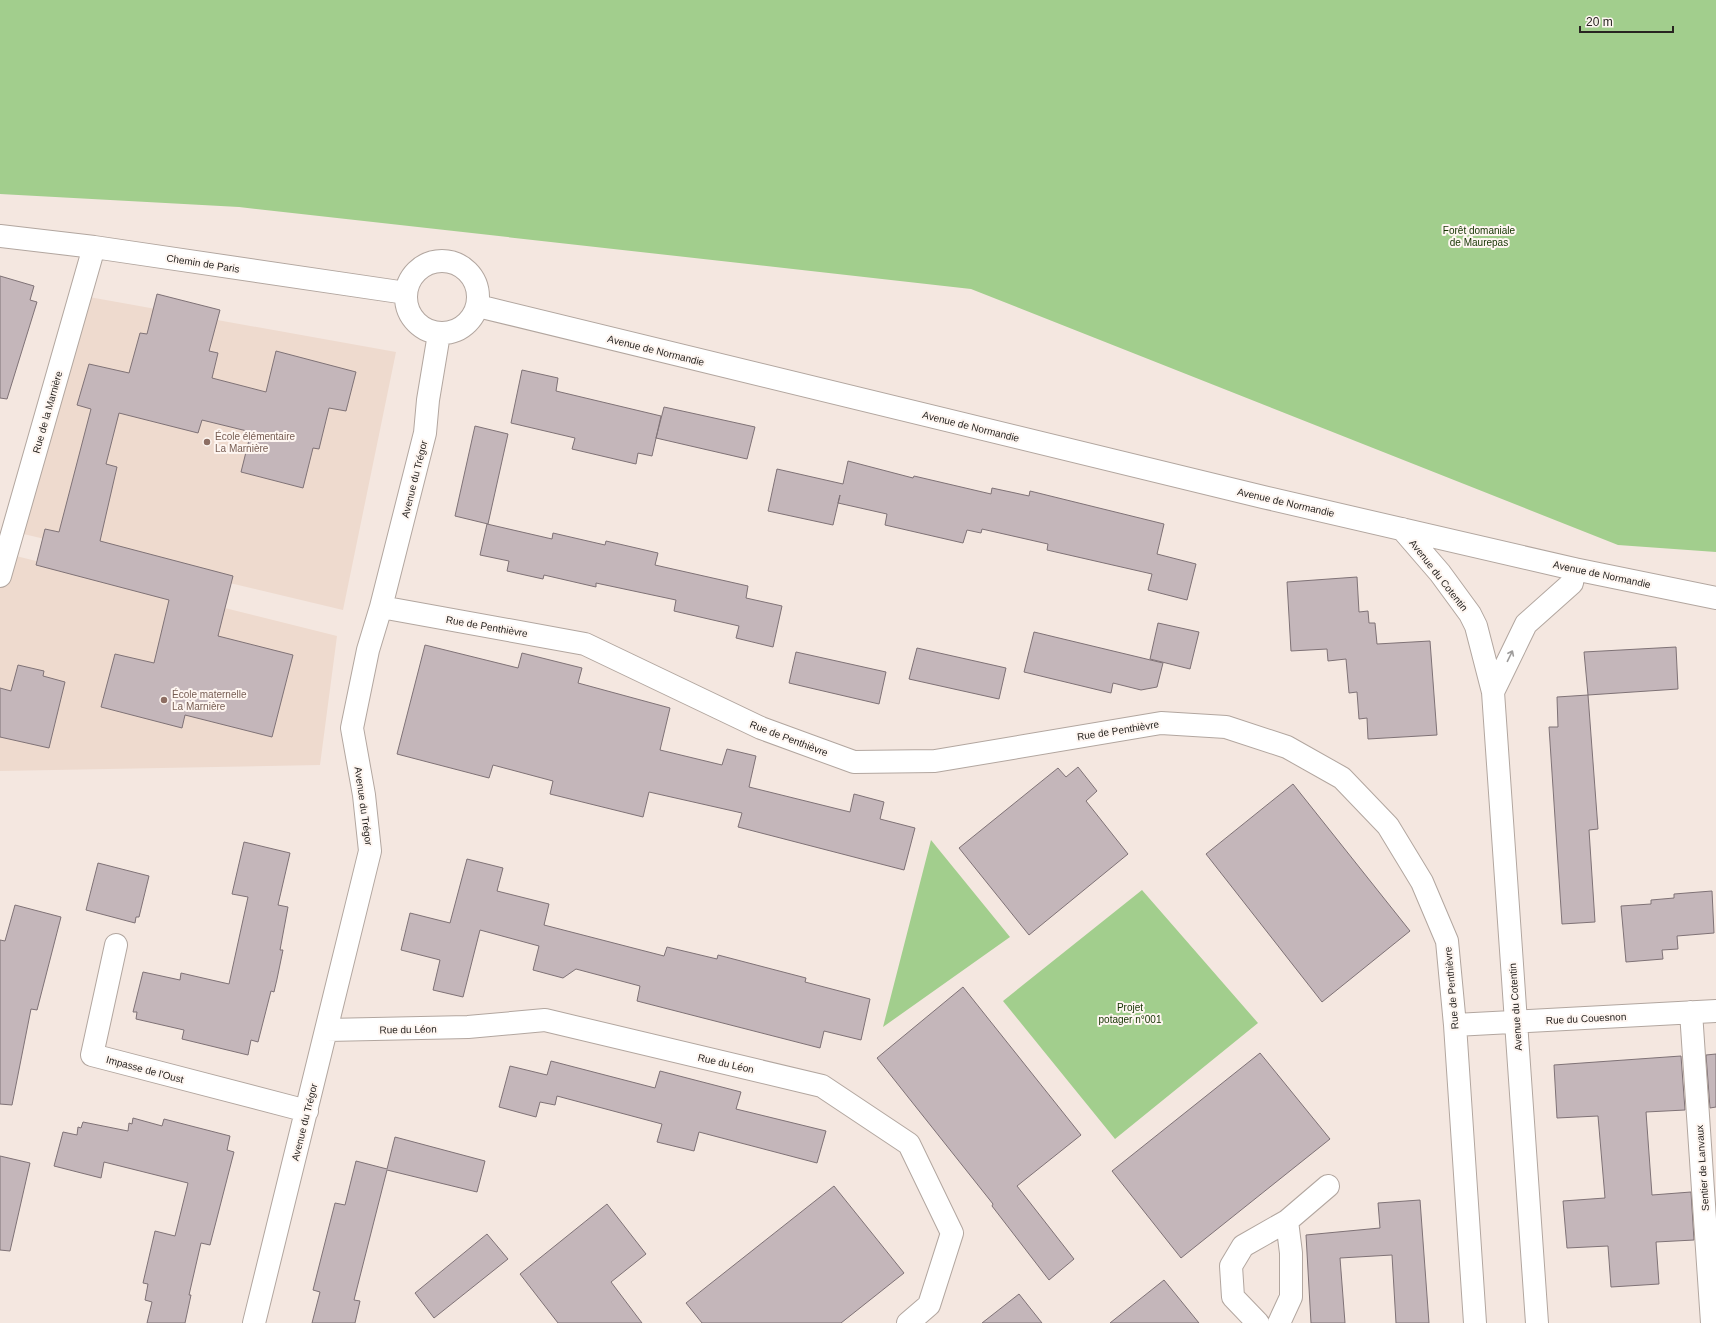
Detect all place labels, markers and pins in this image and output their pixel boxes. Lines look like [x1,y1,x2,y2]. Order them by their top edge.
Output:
place label: École élémentaire La Marnière [215,430,295,454]
marker: École élémentaire La Marnière [202,437,212,447]
place label: École maternelle La Marnière [172,688,247,712]
marker: École maternelle La Marnière [159,695,169,705]

